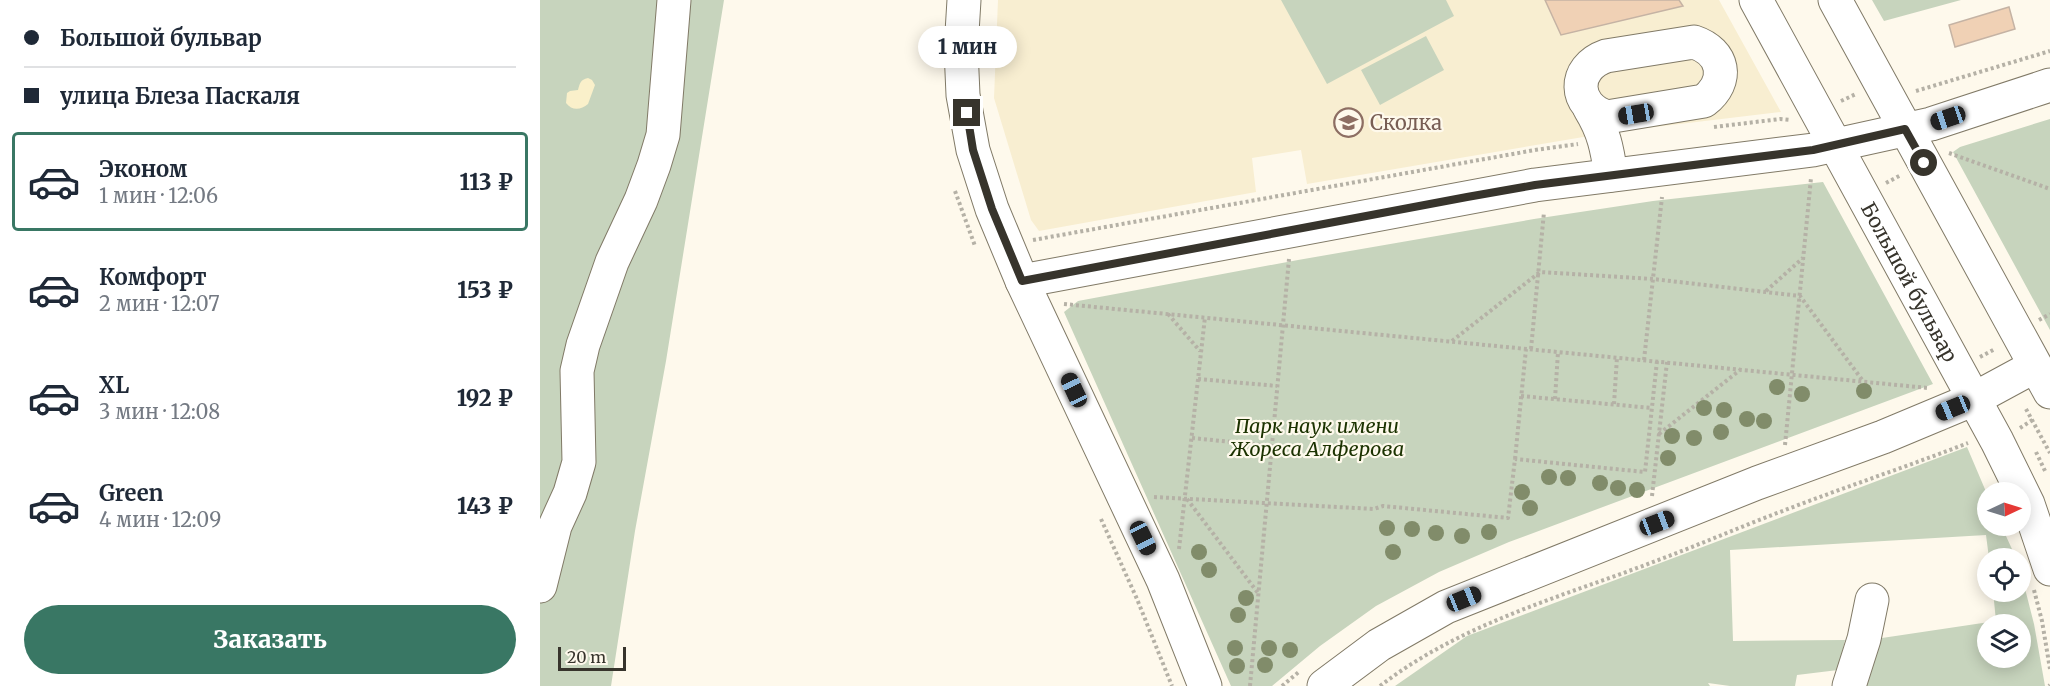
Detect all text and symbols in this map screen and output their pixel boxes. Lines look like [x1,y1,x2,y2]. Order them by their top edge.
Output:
text: Большой бульвар [60,24,262,52]
callout: 1 мин [918,26,1016,68]
text: 1 мин [938,34,997,59]
text: улица Блеза Паскаля [60,82,300,110]
route end [953,99,980,126]
car [1617,102,1655,126]
car [1928,104,1968,132]
school or university icon: Сколка [1333,106,1365,138]
place label: Сколка [1370,110,1442,135]
route start [1910,149,1937,176]
icon: car [27,155,81,209]
text: Эконом [99,155,187,183]
text: 113 ₽ [460,168,513,196]
text: 1 мин · 12:06 [99,183,218,208]
street label: Большой бульвар [1856,197,1964,366]
icon: car [27,263,81,317]
text: Комфорт [99,263,207,291]
text: 153 ₽ [457,276,513,304]
text: 2 мин · 12:07 [99,291,220,316]
car [1058,370,1090,410]
icon: car [27,371,81,425]
text: XL [99,371,129,399]
text: 192 ₽ [457,384,513,412]
car [1933,393,1973,423]
text: 3 мин · 12:08 [99,399,220,424]
park label: Парк наук имени Жореса Алферова [1229,413,1404,461]
icon: car [27,479,81,533]
text: Green [99,479,163,507]
north arrow [1977,482,2031,536]
map controls [1977,482,2031,668]
text: 143 ₽ [457,492,513,520]
text: 4 мин · 12:09 [99,507,221,532]
car [1637,508,1677,538]
car [1127,518,1159,558]
button: locate [1977,548,2031,602]
car [1444,584,1484,614]
button: Заказать [24,605,516,674]
button: layers [1977,614,2031,668]
scale bar [558,644,626,672]
text: 20 m [567,647,606,667]

